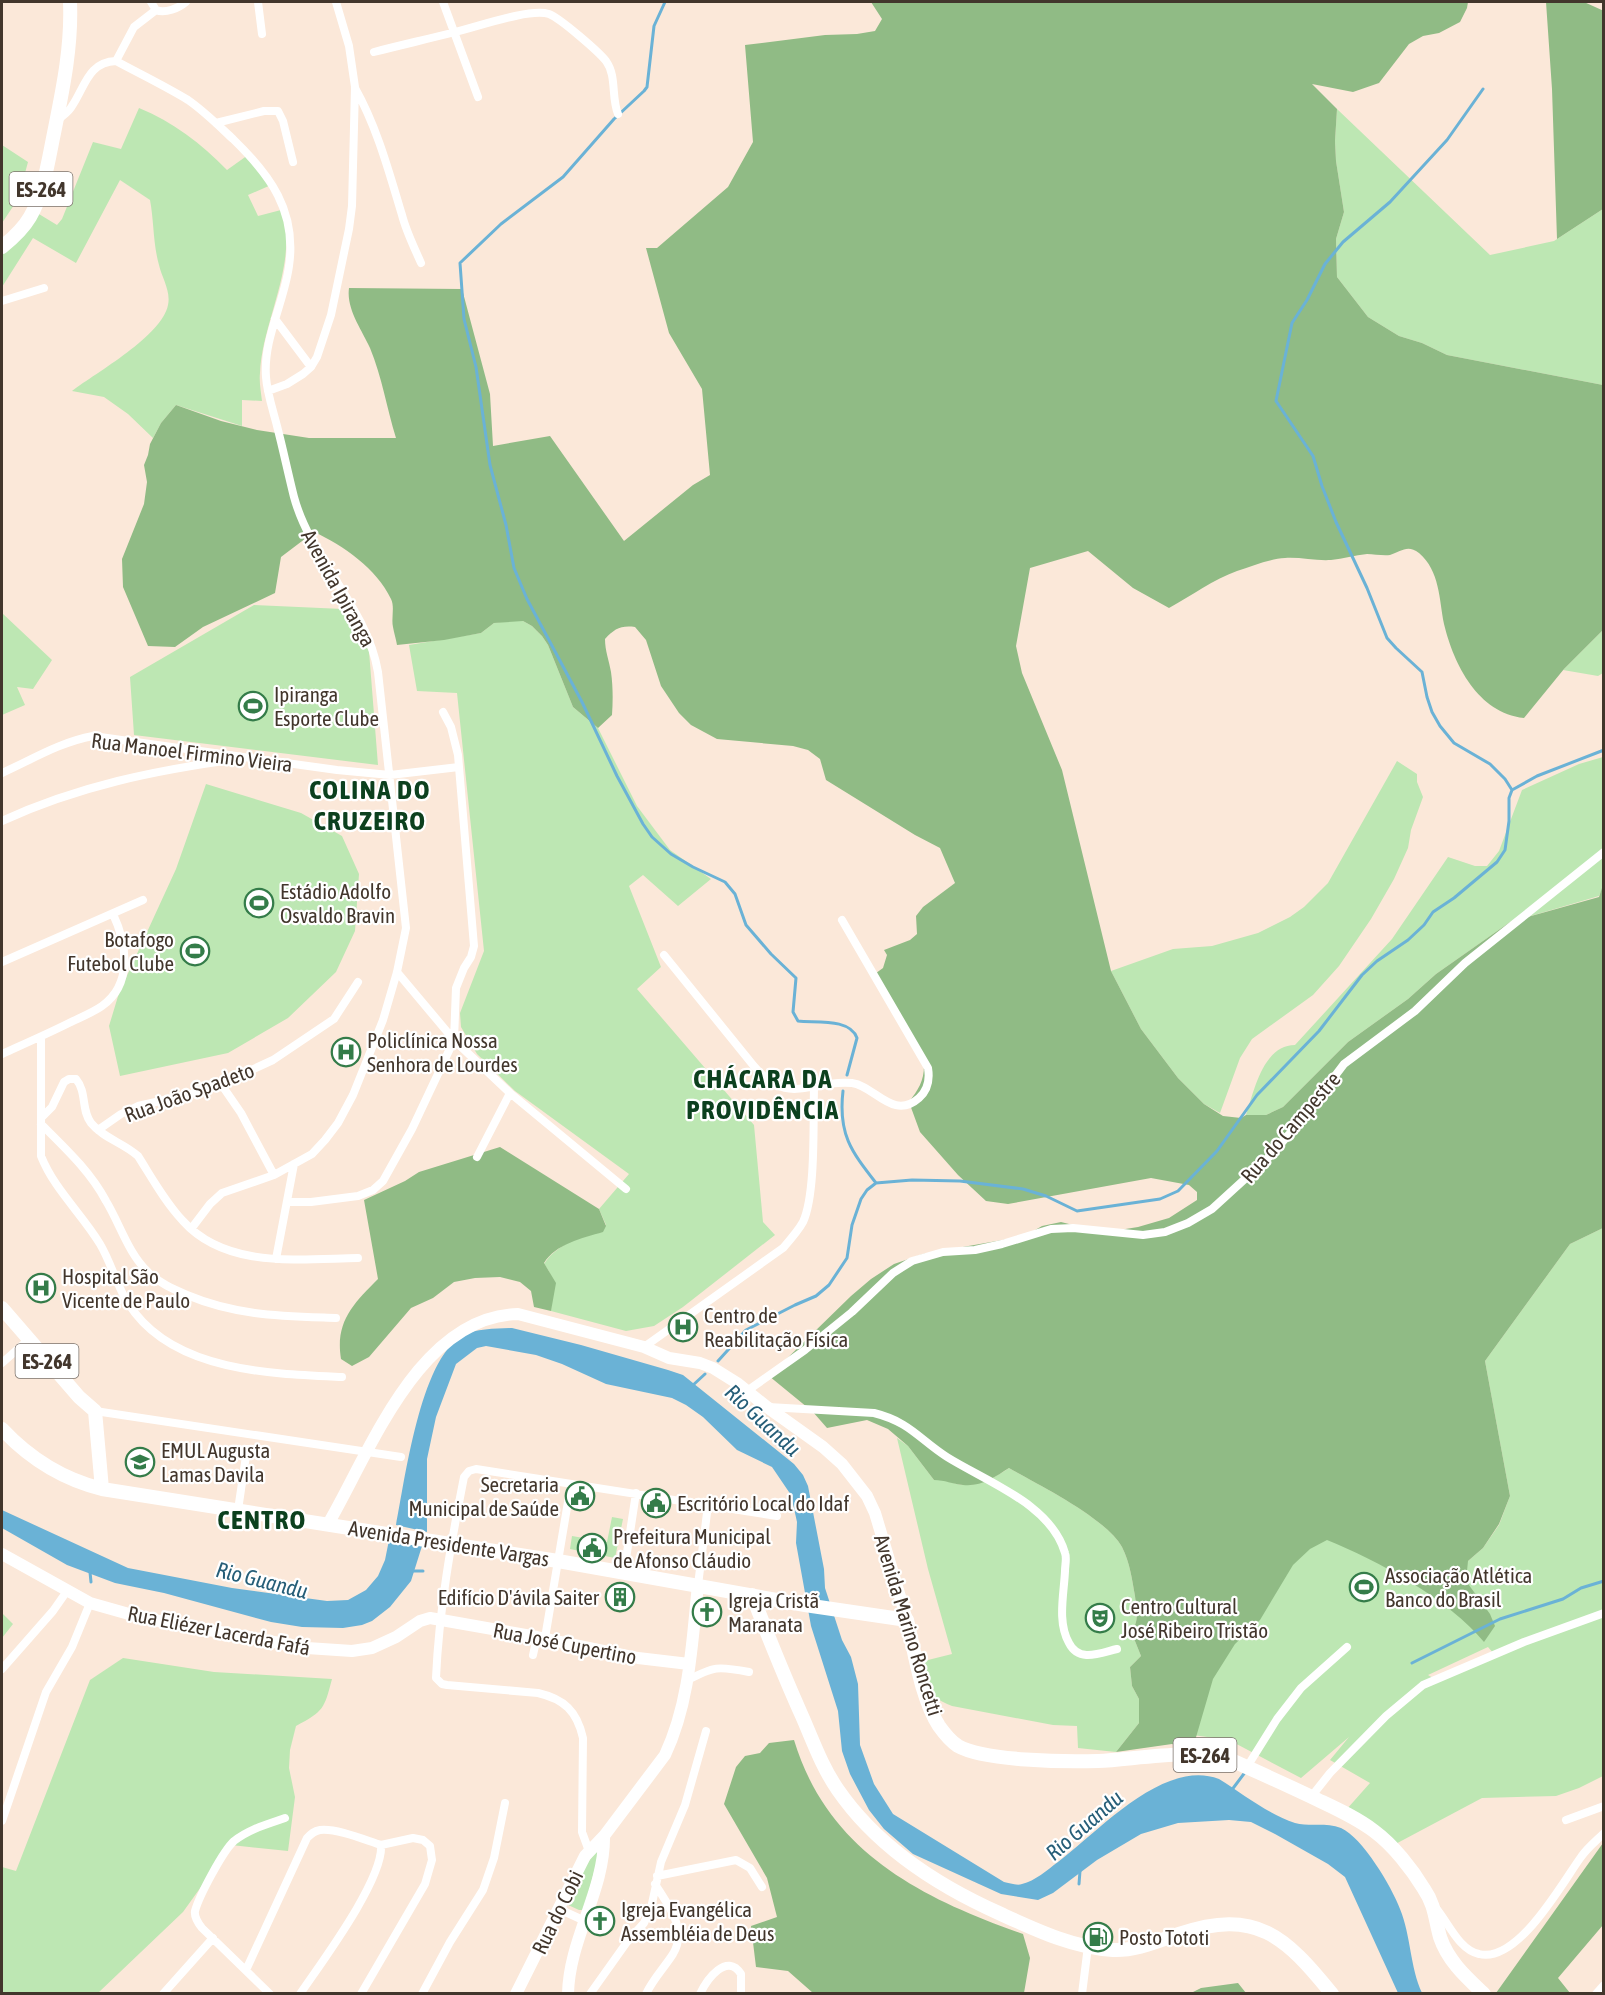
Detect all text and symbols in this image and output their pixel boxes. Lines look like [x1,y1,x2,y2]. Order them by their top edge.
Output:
road number: ES-264 [9,172,72,206]
street label: Avenida Ipiranga [297,525,381,651]
place label: Ipiranga Esporte Clube [274,682,379,730]
sports icon: Ipiranga Esporte Clube [237,690,269,722]
street label: Rua Manoel Firmino Vieira [90,728,294,776]
district label: COLINA DO CRUZEIRO [309,774,431,836]
place label: Estádio Adolfo Osvaldo Bravin [280,879,395,927]
sports icon: Estádio Adolfo Osvaldo Bravin [243,887,275,919]
place label: Botafogo Futebol Clube [67,927,174,975]
sports icon: Botafogo Futebol Clube [179,935,211,967]
place label: Policlínica Nossa Senhora de Lourdes [367,1028,518,1076]
hospital icon: Policlínica Nossa Senhora de Lourdes [330,1036,362,1068]
street label: Rua João Spadeto [121,1057,257,1127]
district label: CHÁCARA DA PROVIDÊNCIA [686,1063,840,1125]
street label: Rua do Campestre [1235,1067,1345,1187]
place label: Hospital São Vicente de Paulo [62,1264,190,1312]
hospital icon: Hospital São Vicente de Paulo [25,1272,57,1304]
place label: Centro de Reabilitação Física [704,1303,848,1351]
hospital icon: Centro de Reabilitação Física [667,1311,699,1343]
road number: ES-264 [15,1344,78,1378]
water label: Rio Guandu [720,1379,806,1462]
place label: EMUL Augusta Lamas Davila [161,1438,270,1486]
school or university icon: EMUL Augusta Lamas Davila [124,1446,156,1478]
place label: Secretaria Municipal de Saúde [408,1472,559,1520]
public building icon: Secretaria Municipal de Saúde [564,1480,596,1512]
public building icon: Escritório Local do Idaf [640,1487,672,1519]
place label: Escritório Local do Idaf [677,1491,849,1515]
district label: CENTRO [217,1504,307,1535]
street label: Avenida Presidente Vargas [347,1515,551,1571]
place label: Prefeitura Municipal de Afonso Cláudio [613,1524,771,1572]
street label: Avenida Marino Roncetti [870,1531,948,1719]
public building icon: Prefeitura Municipal de Afonso Cláudio [576,1532,608,1564]
water label: Rio Guandu [213,1556,311,1604]
place label: Associação Atlética Banco do Brasil [1385,1563,1532,1611]
sports icon: Associação Atlética Banco do Brasil [1348,1571,1380,1603]
building icon: Edifício D'ávila Saiter [604,1581,636,1613]
place label: Edifício D'ávila Saiter [438,1585,600,1609]
place label: Igreja Cristã Maranata [728,1588,819,1636]
place label: Centro Cultural José Ribeiro Tristão [1121,1594,1268,1642]
church icon: Igreja Cristã Maranata [691,1596,723,1628]
street label: Rua Eliézer Lacerda Fafá [126,1601,312,1659]
theatre icon: Centro Cultural José Ribeiro Tristão [1084,1602,1116,1634]
street label: Rua José Cupertino [491,1617,639,1669]
road number: ES-264 [1174,1738,1236,1772]
water label: Rio Guandu [1040,1784,1128,1866]
street label: Rua do Cobi [526,1866,588,1958]
place label: Igreja Evangélica Assembléia de Deus [621,1897,774,1945]
church icon: Igreja Evangélica Assembléia de Deus [584,1905,616,1937]
fuel station icon: Posto Tototi [1082,1921,1114,1953]
place label: Posto Tototi [1119,1925,1209,1949]

